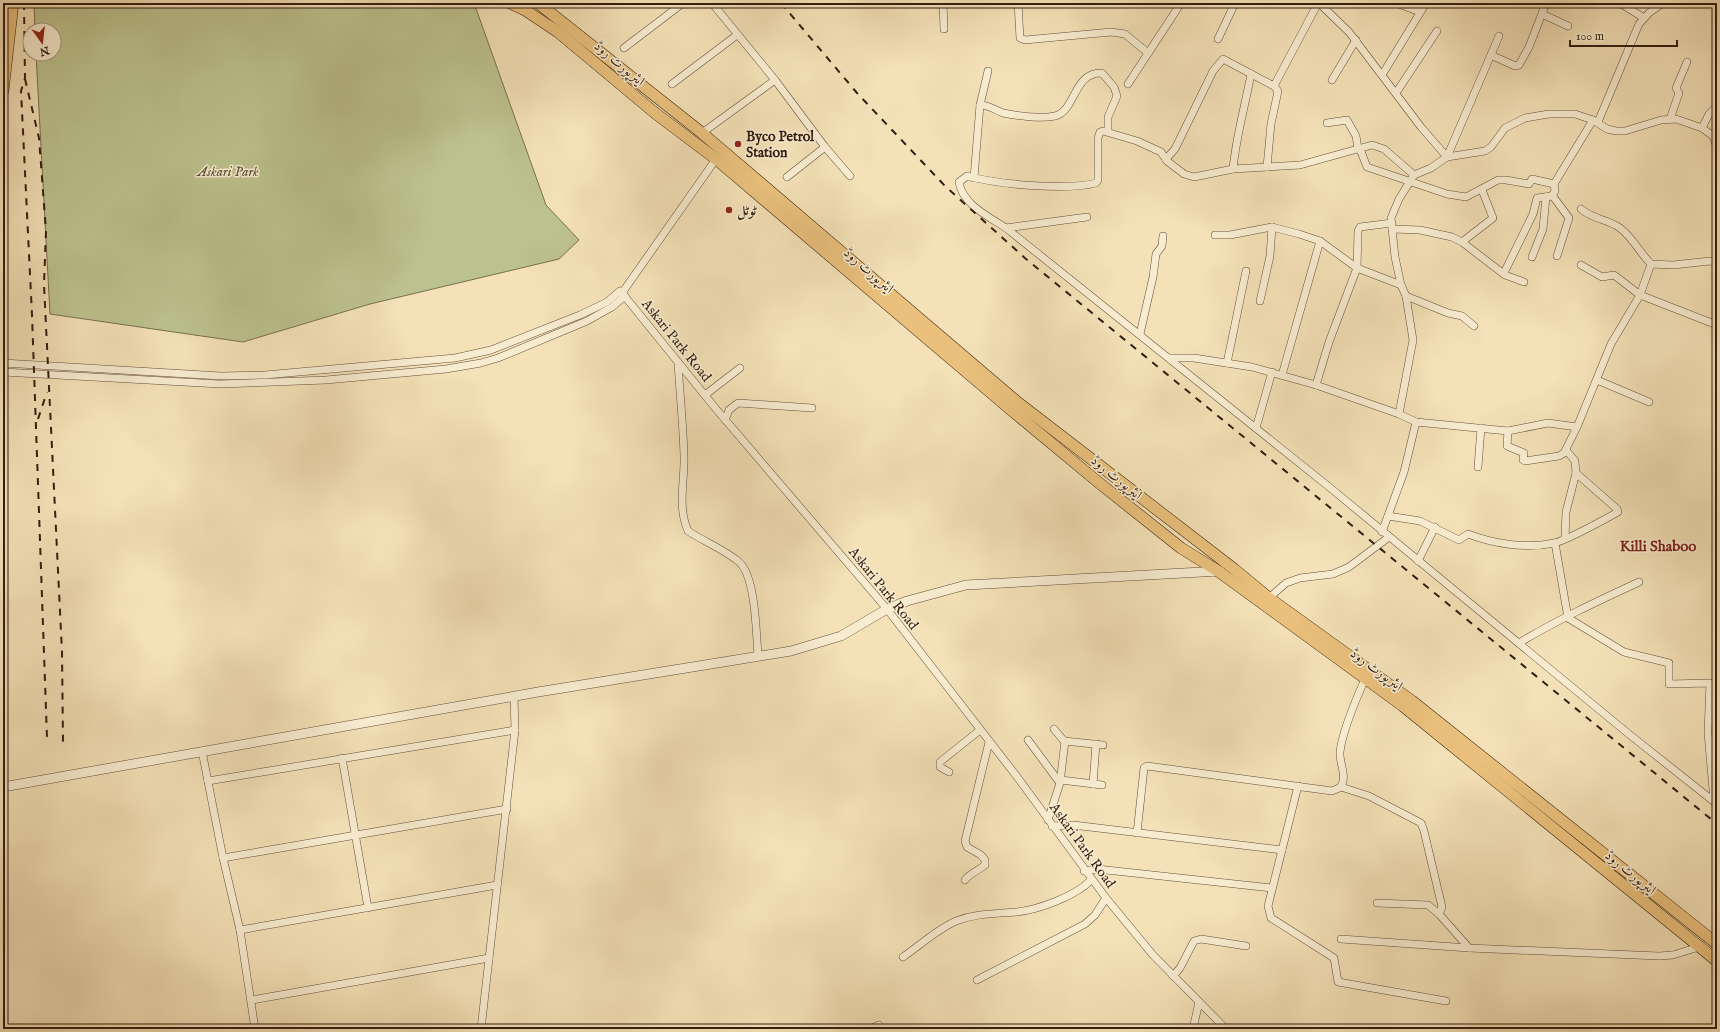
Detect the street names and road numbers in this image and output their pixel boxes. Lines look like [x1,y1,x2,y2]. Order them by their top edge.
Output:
street label: ایئرپورٹ روڈ [590,37,649,91]
street label: ایئرپورٹ روڈ [839,244,897,298]
street label: Askari Park Road [637,295,715,386]
street label: ایئرپورٹ روڈ [1086,452,1146,505]
street label: Askari Park Road [844,543,922,634]
street label: ایئرپورٹ روڈ [1346,645,1406,696]
street label: Askari Park Road [1045,799,1120,892]
street label: ایئرپورٹ روڈ [1600,847,1660,900]

